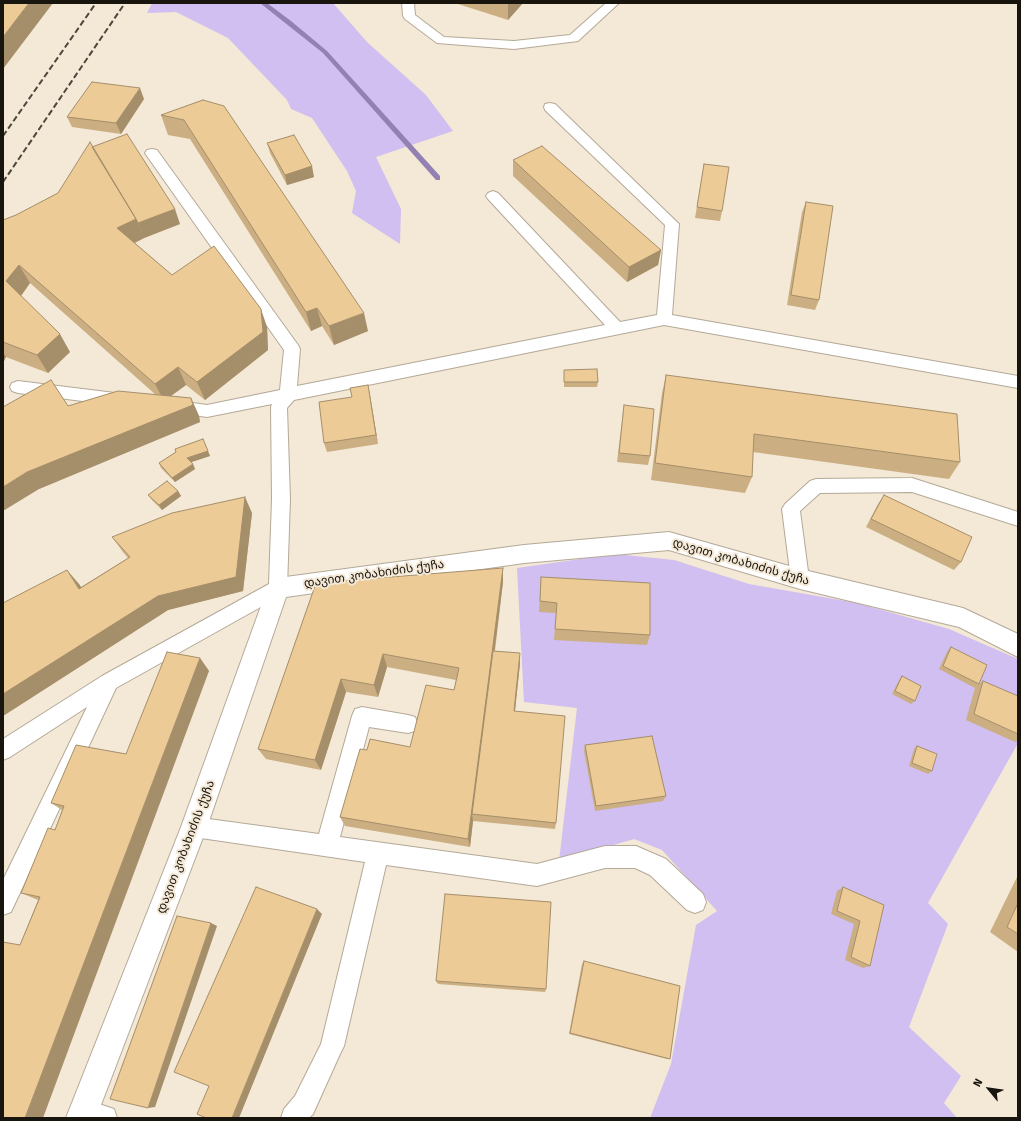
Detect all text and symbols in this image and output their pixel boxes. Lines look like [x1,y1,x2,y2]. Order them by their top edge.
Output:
street label: დავით კობახიძის ქუჩა [671,536,811,588]
street label: დავით კობახიძის ქუჩა [303,557,445,591]
street label: დავით კობახიძის ქუჩა [154,778,218,916]
north arrow [969,1069,1009,1109]
text: N [971,1077,986,1089]

